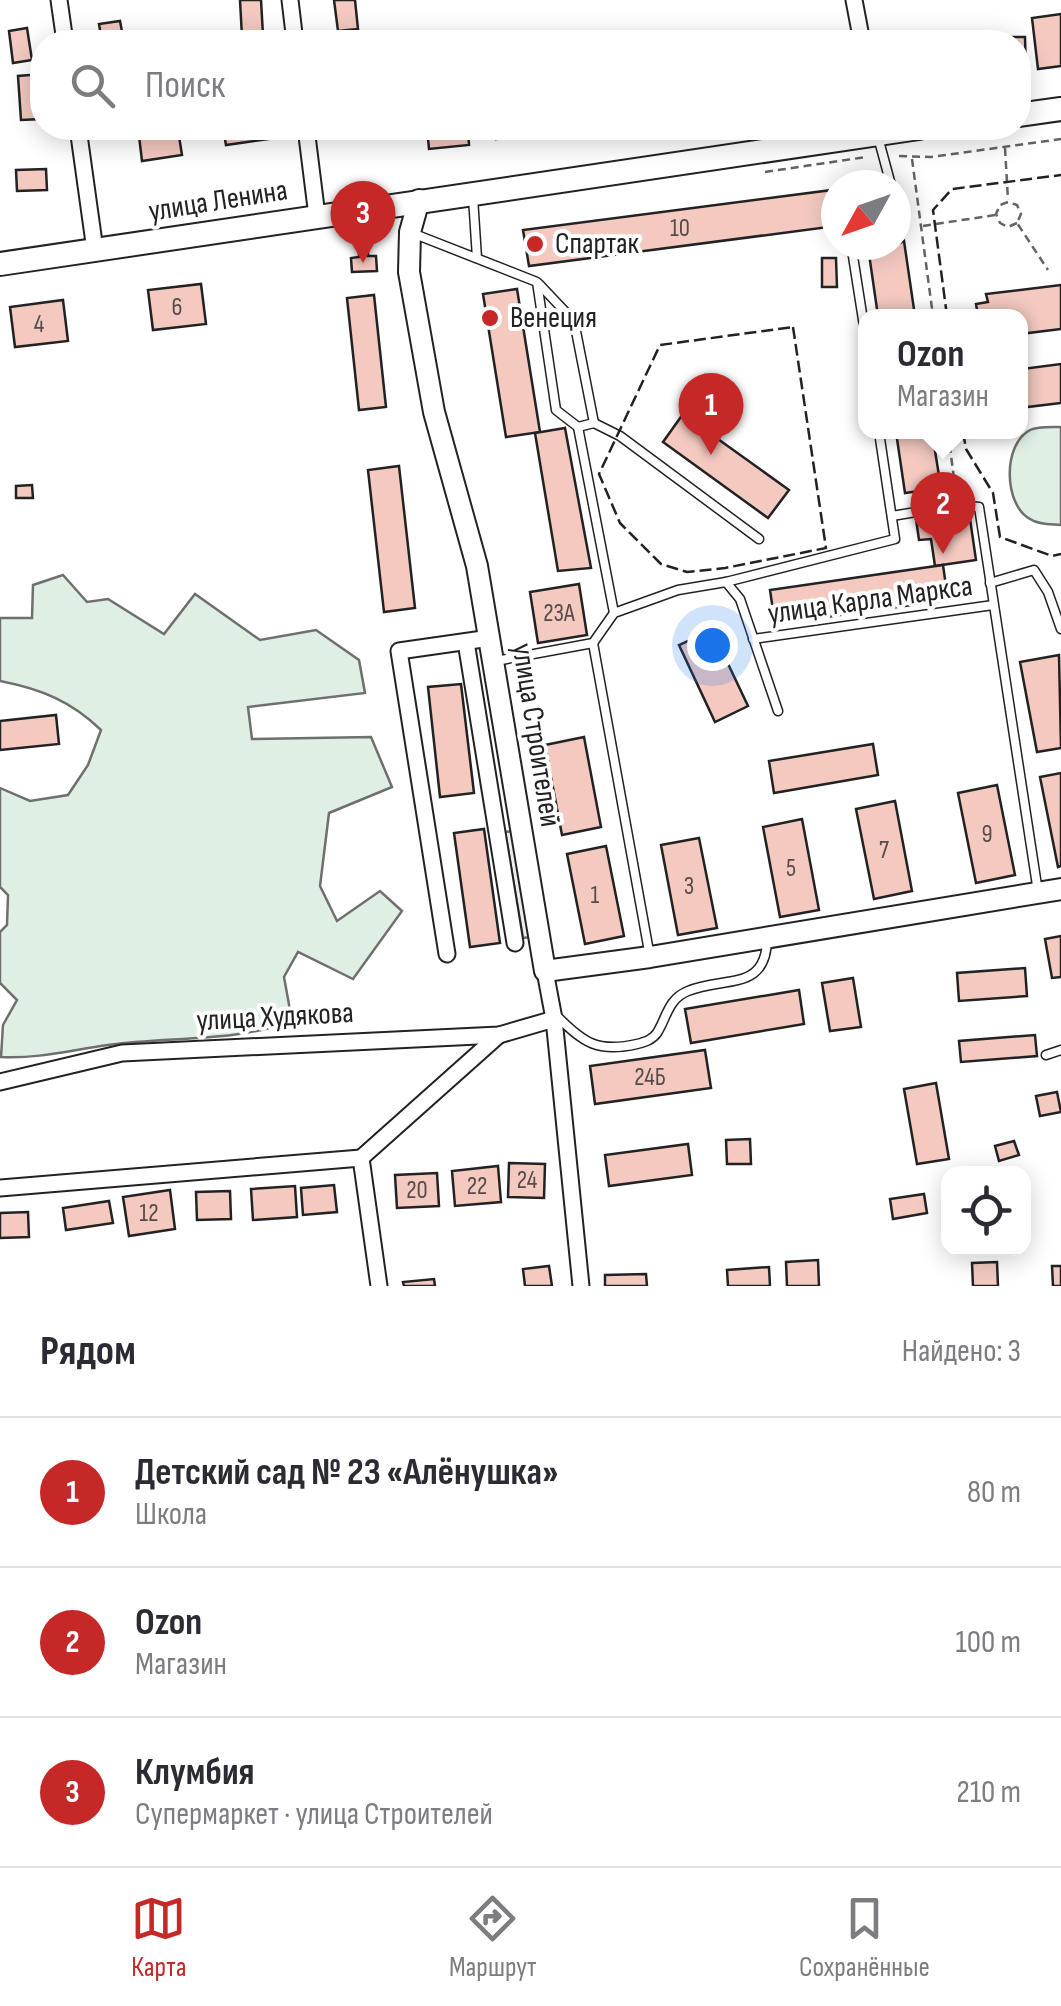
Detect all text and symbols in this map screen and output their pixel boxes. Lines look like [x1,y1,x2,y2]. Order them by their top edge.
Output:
search box [30,30,1031,140]
icon: search [65,58,120,113]
text: Поиск [145,63,225,108]
north arrow [821,170,911,260]
street label: улица Ленина [146,172,290,230]
pin: 3 [330,180,396,263]
house number: 10 [670,213,690,244]
place label: Спартак [555,226,640,262]
marker: Спартак [524,233,546,255]
house number: 6 [172,292,182,323]
place label: Венеция [510,300,597,336]
marker: Венеция [479,307,501,329]
house number: 4 [34,309,44,340]
popup [858,309,1028,439]
text: Ozon [897,332,964,377]
pin: 1 [678,372,744,455]
text: Магазин [897,377,989,416]
pin: 2 [910,472,976,554]
street label: улица Карла Маркса [765,568,975,632]
house number: 23А [543,598,575,629]
your location [687,620,738,671]
street label: улица Строителей [504,641,568,829]
house number: 9 [981,819,993,850]
house number: 7 [879,835,889,866]
house number: 5 [786,853,796,884]
house number: 3 [684,871,694,902]
house number: 1 [591,880,600,911]
street label: улица Худякова [196,995,354,1039]
house number: 24Б [634,1062,666,1093]
house number: 24 [517,1165,537,1196]
map controls [941,1166,1031,1256]
button: locate [941,1166,1031,1256]
house number: 22 [467,1171,487,1202]
house number: 20 [406,1175,428,1206]
house number: 12 [139,1198,159,1229]
text: Рядом [40,1326,136,1377]
text: Найдено: 3 [902,1332,1021,1371]
text: Детский сад № 23 «Алёнушка» [135,1450,559,1495]
text: 1 [66,1473,79,1512]
text: 80 m [967,1473,1021,1512]
text: Школа [135,1495,207,1534]
text: Ozon [135,1600,202,1645]
text: 2 [65,1623,80,1662]
text: 100 m [956,1623,1021,1662]
text: Магазин [135,1645,227,1684]
text: Клумбия [135,1750,255,1795]
text: 3 [65,1773,80,1812]
text: 210 m [957,1773,1021,1812]
text: Супермаркет · улица Строителей [135,1795,493,1834]
tab: Карта [131,1891,186,1984]
tab: Маршрут [449,1891,537,1984]
tab: Сохранённые [799,1891,930,1984]

